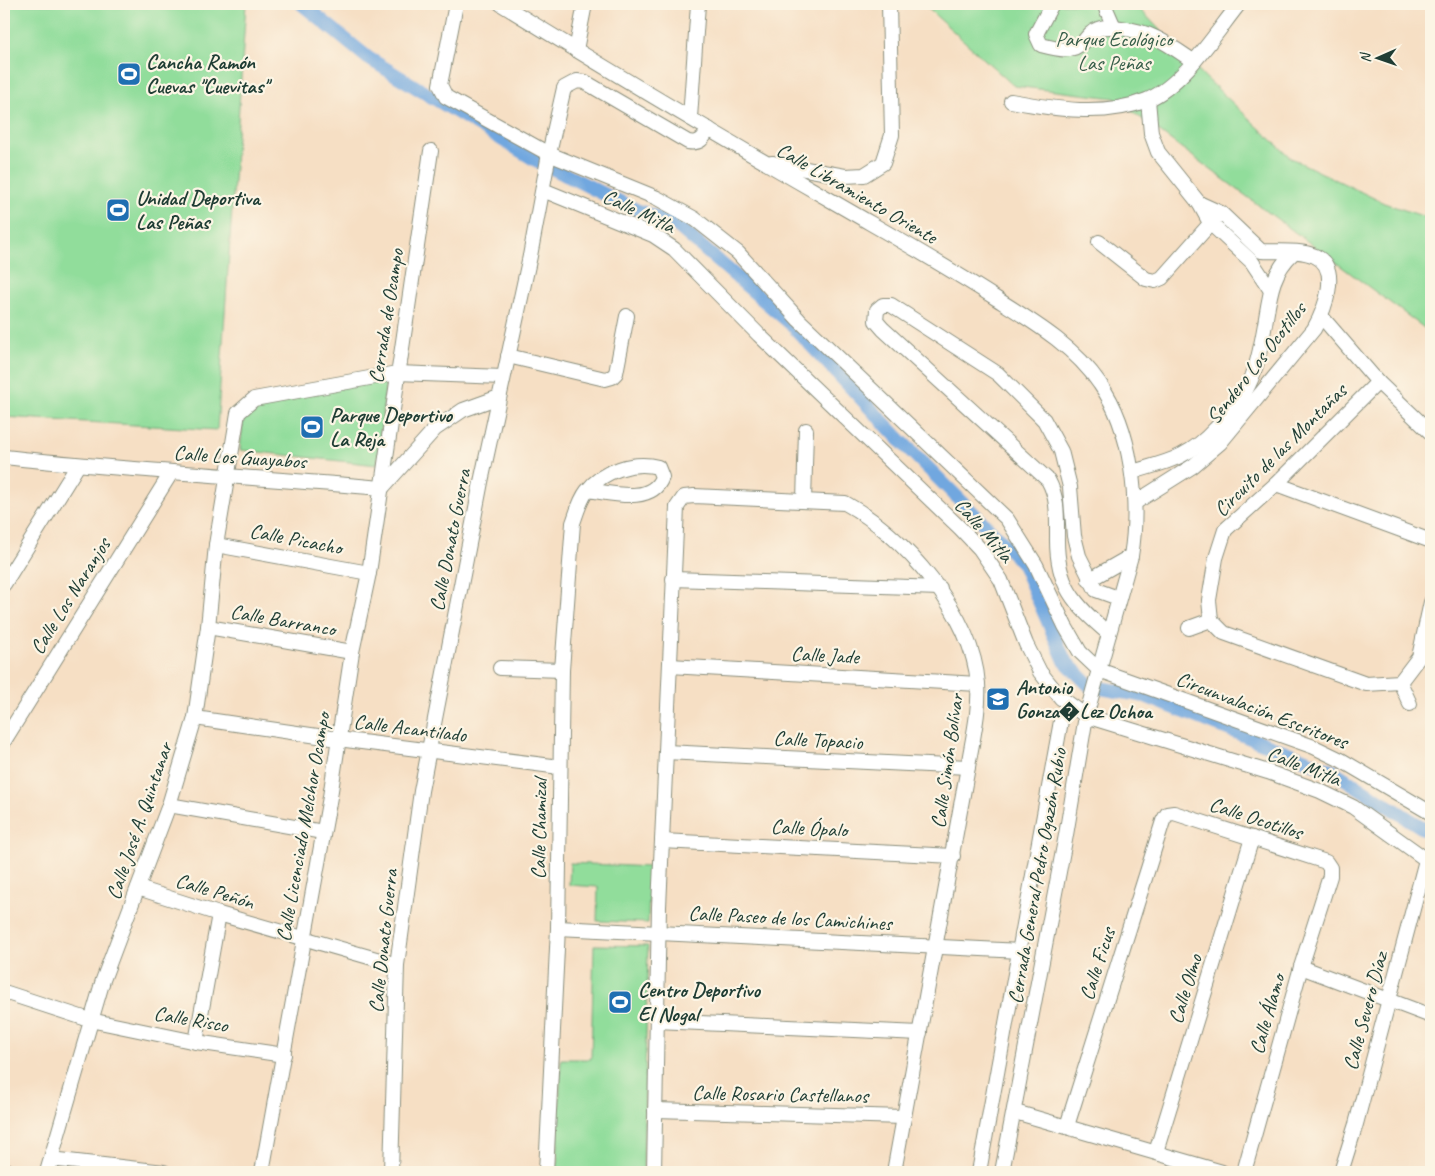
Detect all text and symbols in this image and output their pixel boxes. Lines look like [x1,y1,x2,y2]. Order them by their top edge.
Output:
park label: Parque Ecológico Las Peñas [1056,26,1175,76]
north arrow [1352,32,1402,82]
place label: Cancha Ramón Cuevas "Cuevitas" [146,49,273,99]
text: N [1357,51,1374,63]
sports icon: Cancha Ramón Cuevas "Cuevitas" [116,61,142,87]
street label: Calle Libramiento Oriente [772,136,944,251]
street label: Calle Mitla [599,183,681,240]
place label: Unidad Deportiva Las Peñas [136,185,262,235]
sports icon: Unidad Deportiva Las Peñas [105,197,131,223]
street label: Cerrada de Ocampo [363,245,410,385]
street label: Sendero Los Ocotillos [1200,295,1313,429]
street label: Circuito de las Montañas [1208,377,1353,522]
place label: Parque Deportivo La Reja [330,402,453,452]
sports icon: Parque Deportivo La Reja [299,414,325,440]
street label: Calle Los Guayabos [173,439,309,475]
street label: Calle Donato Guerra [423,465,477,613]
street label: Calle Mitla [949,492,1020,569]
street label: Calle Picacho [248,517,347,561]
street label: Calle Los Naranjos [24,532,117,659]
street label: Calle Barranco [228,598,340,642]
street label: Calle Jade [790,640,862,670]
street label: Circunvalación Escritores [1173,665,1353,755]
place label: Antonio Gonza�Lez Ochoa [1016,674,1154,724]
school or university icon: Antonio Gonza�Lez Ochoa [985,686,1011,712]
street label: Calle Simón Bolívar [925,691,969,830]
street label: Calle Licenciado Melchor Ocampo [270,708,336,944]
street label: Calle Acantilado [352,708,469,748]
street label: Calle Topacio [773,725,865,755]
street label: Calle José A. Quintanar [100,737,179,903]
street label: Calle Mitla [1263,740,1346,793]
street label: Cerrada General Pedro Ogazón Rubio [1002,745,1073,1006]
street label: Calle Chamizal [525,775,553,880]
street label: Calle Ocotillos [1206,791,1308,846]
street label: Calle Ópalo [770,813,851,843]
street label: Calle Donato Guerra [363,866,404,1014]
street label: Calle Peñón [173,867,258,915]
street label: Calle Paseo de los Camichines [688,900,894,936]
street label: Calle Ficus [1073,923,1121,1003]
street label: Calle Severo Díaz [1337,947,1394,1073]
street label: Calle Olmo [1162,950,1208,1027]
street label: Calle Álamo [1243,969,1291,1057]
place label: Centro Deportivo El Nogal [638,977,761,1027]
sports icon: Centro Deportivo El Nogal [607,989,633,1015]
street label: Calle Risco [152,1000,232,1039]
street label: Calle Rosario Castellanos [692,1079,870,1109]

